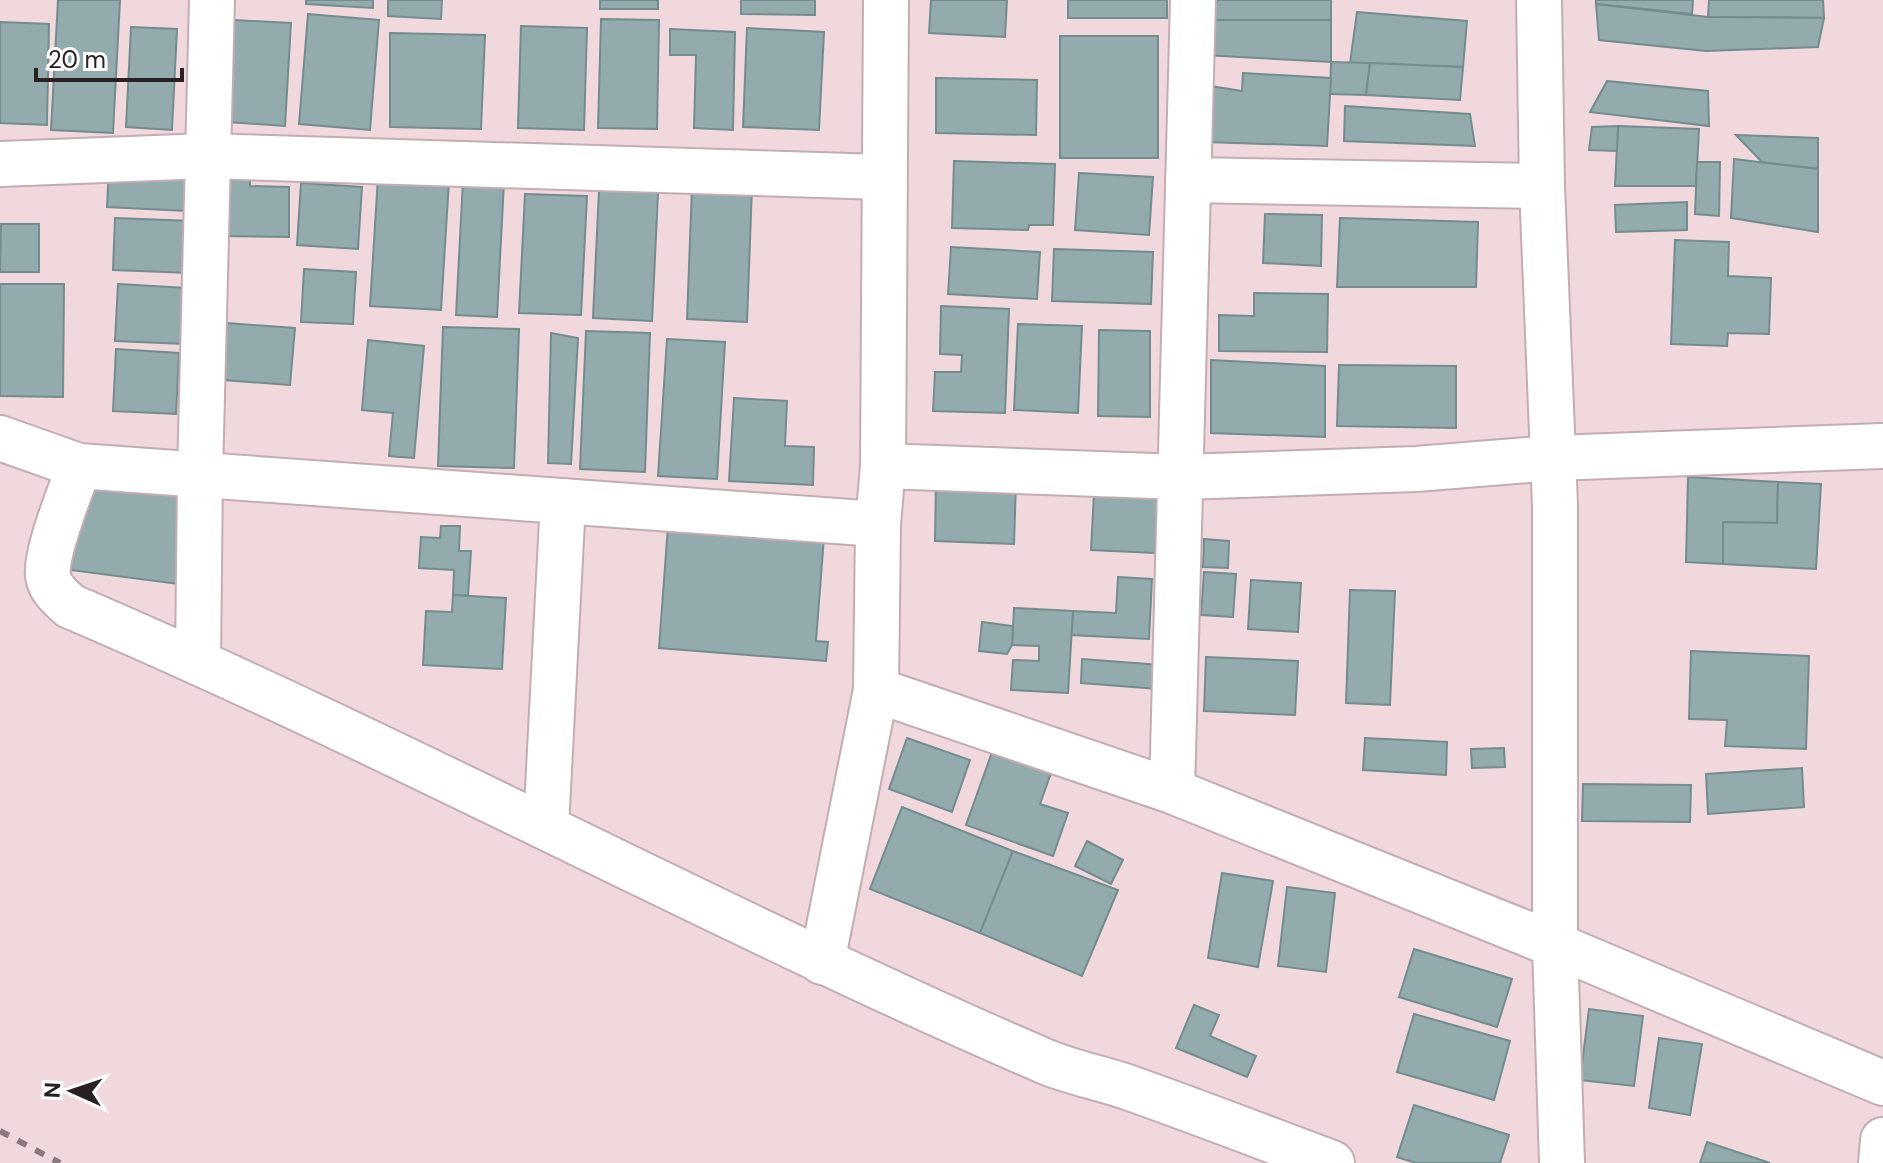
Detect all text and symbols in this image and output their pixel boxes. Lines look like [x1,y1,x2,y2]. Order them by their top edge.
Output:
scale bar [36,32,182,82]
text: 20 m [48,44,106,75]
north arrow [32,1051,112,1131]
text: N [38,1081,67,1099]

